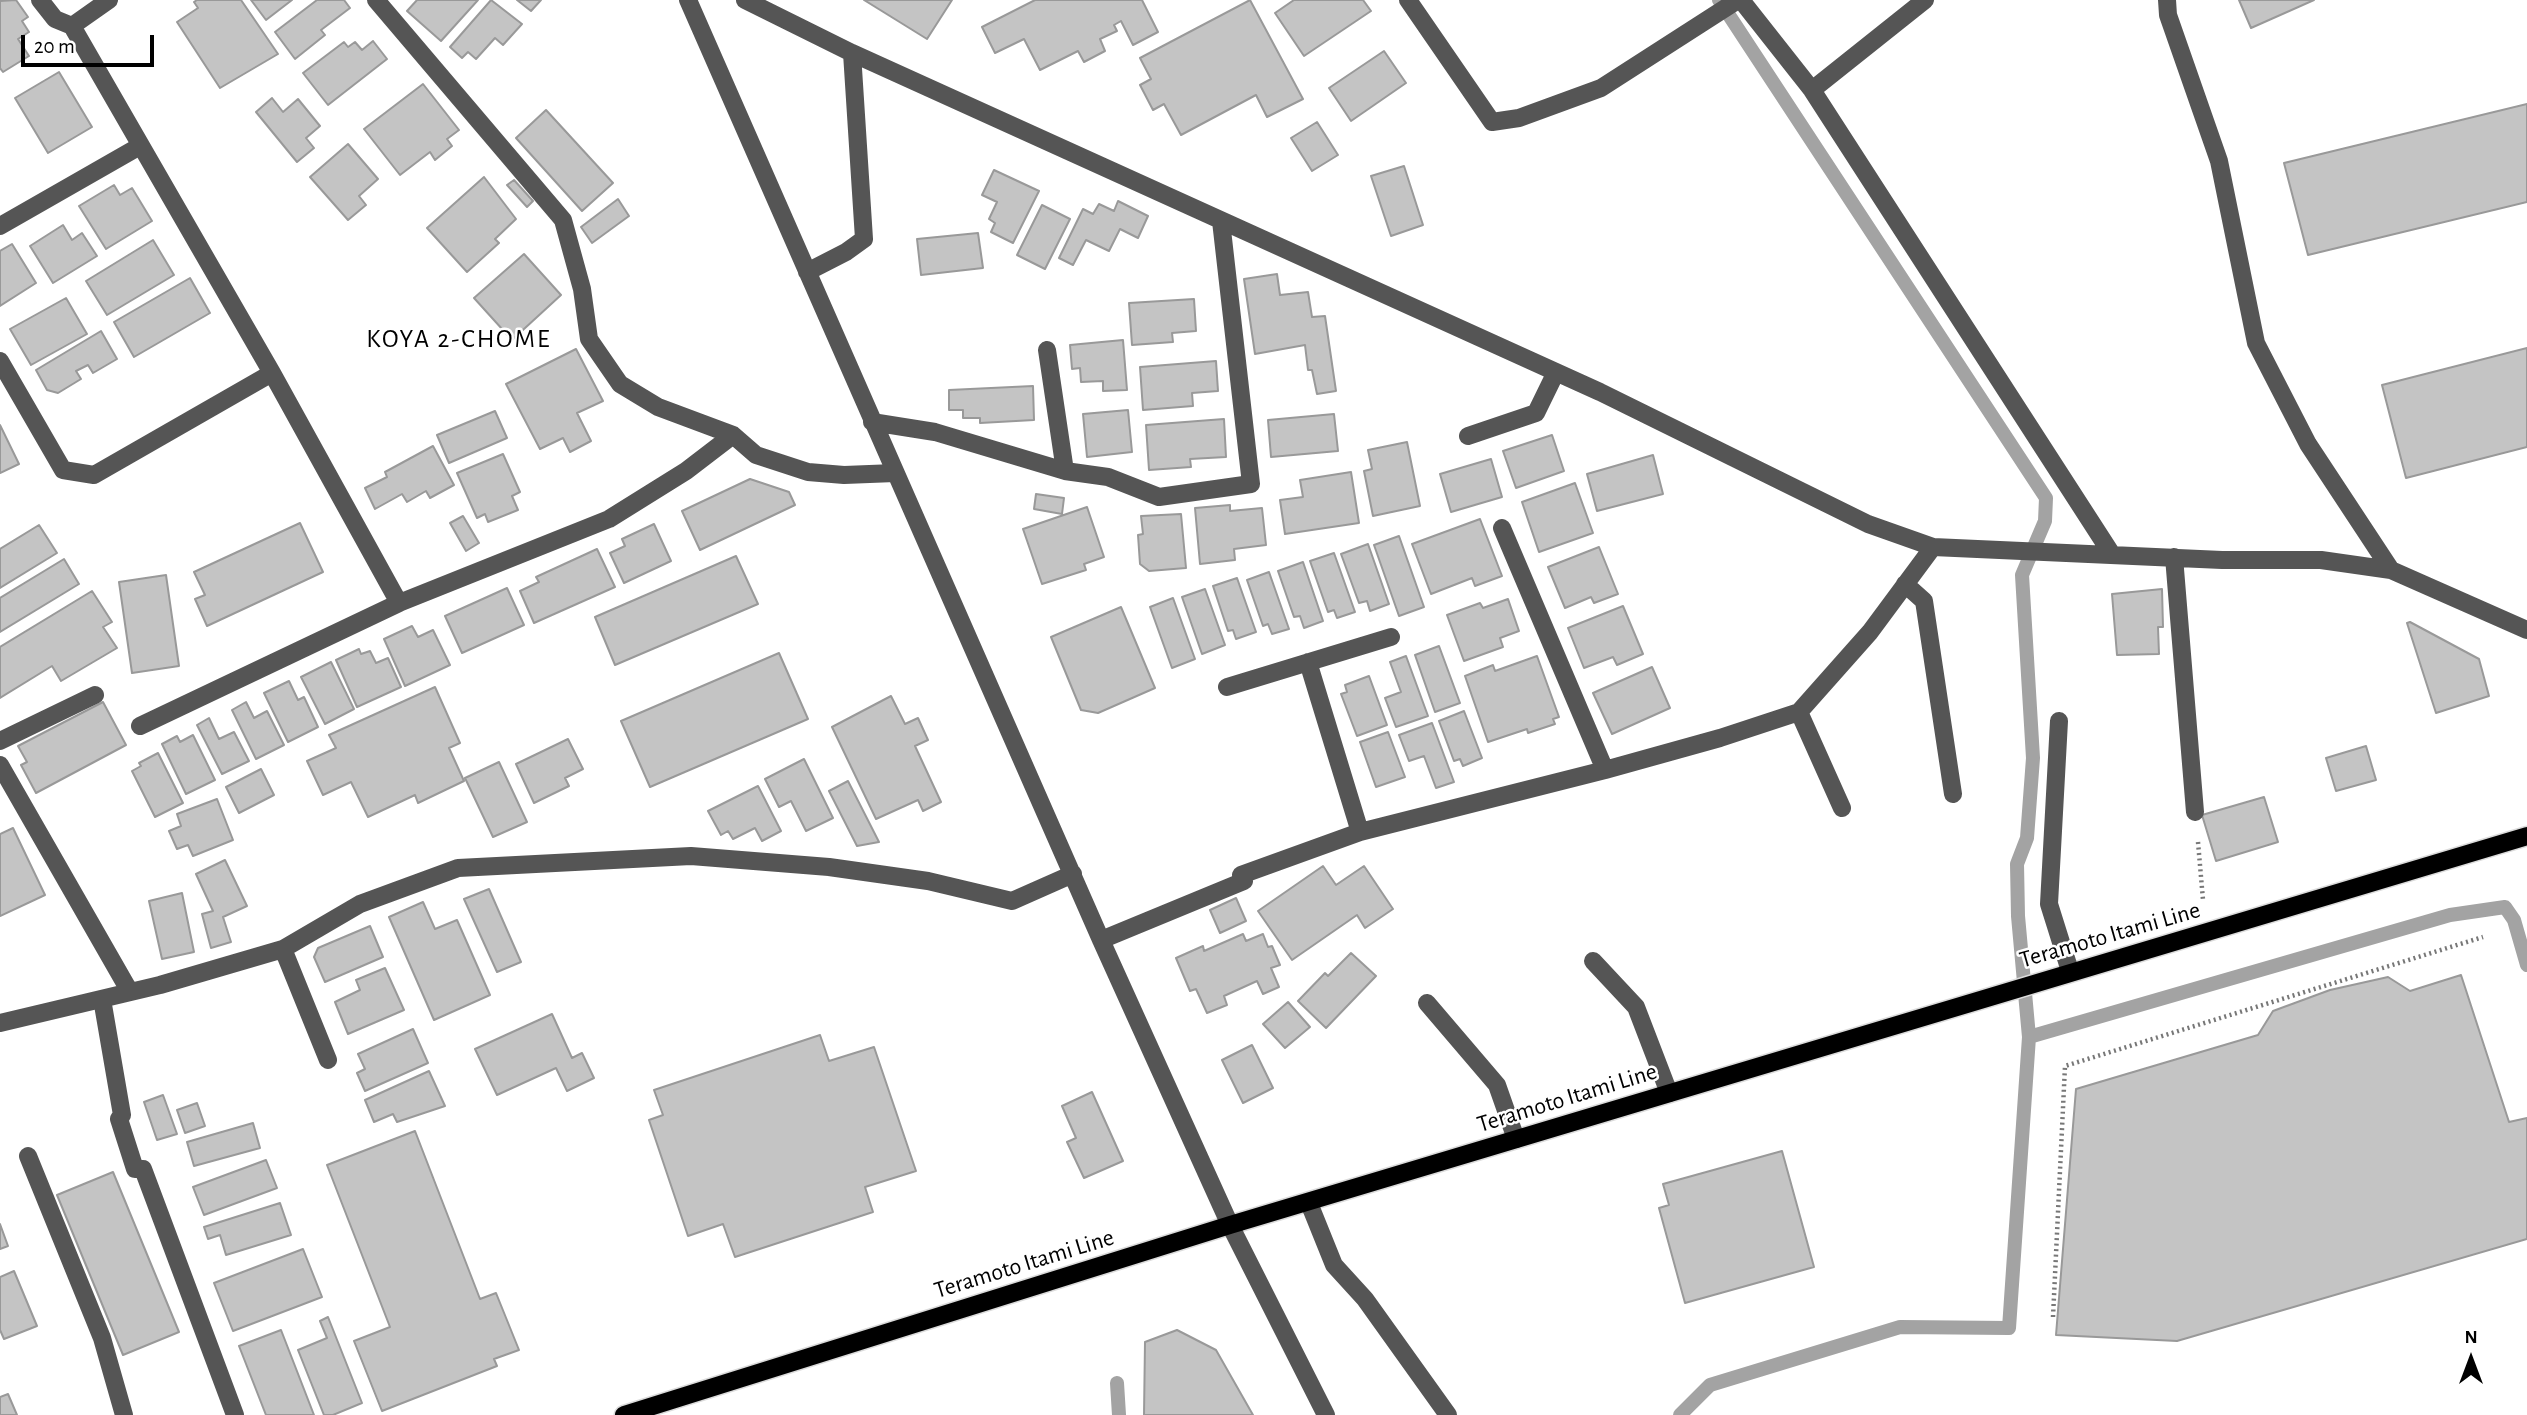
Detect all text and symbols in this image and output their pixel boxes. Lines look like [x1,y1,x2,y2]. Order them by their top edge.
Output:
scale bar [24,21,158,65]
text: 20 m [34,36,75,57]
district label: KOYA 2-CHOME [368,323,550,355]
street label: Teramoto Itami Line [2016,895,2204,975]
street label: Teramoto Itami Line [1474,1057,1660,1139]
street label: Teramoto Itami Line [931,1223,1117,1305]
north arrow [2436,1324,2506,1394]
text: N [2464,1328,2478,1347]

